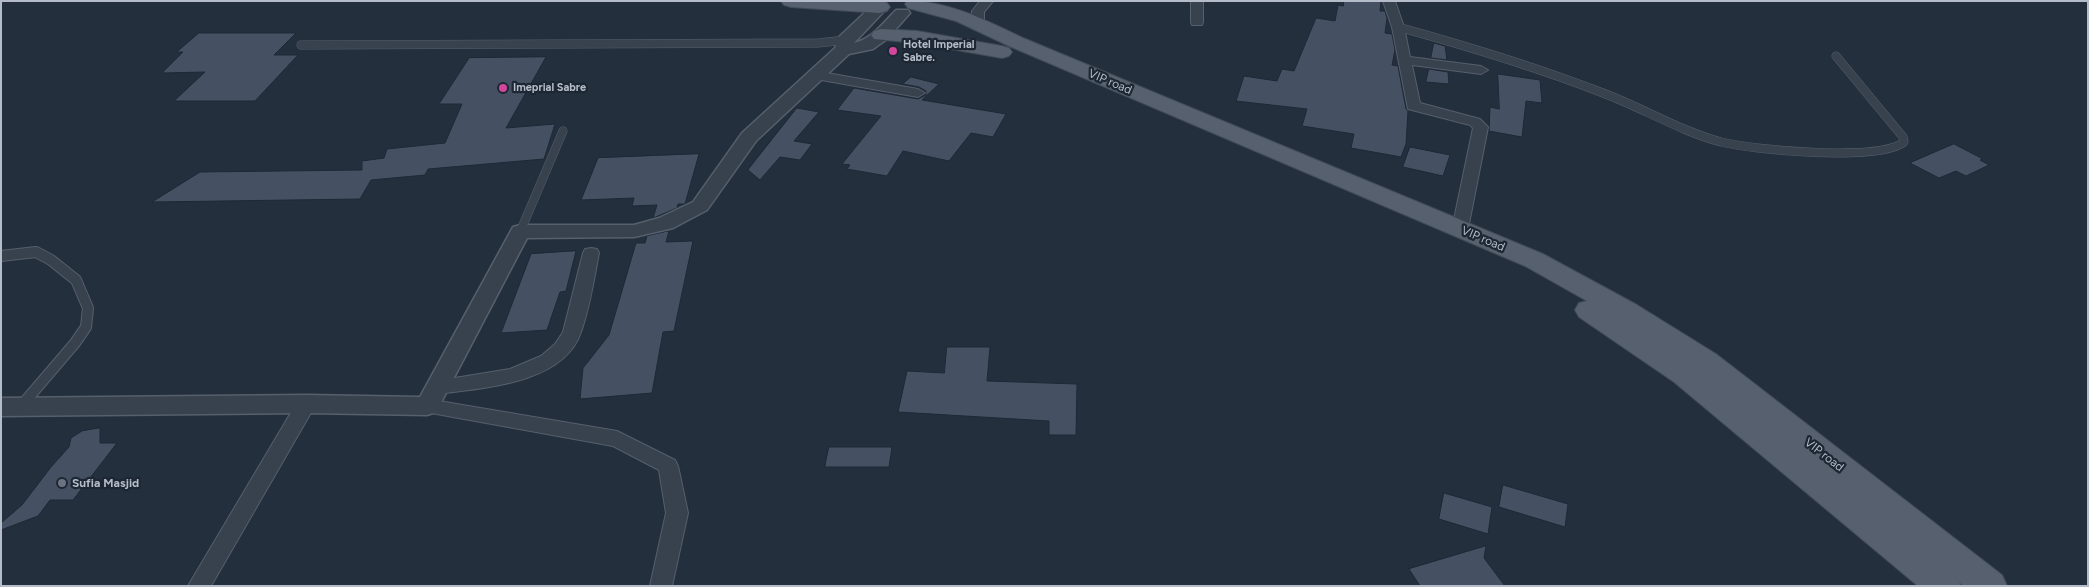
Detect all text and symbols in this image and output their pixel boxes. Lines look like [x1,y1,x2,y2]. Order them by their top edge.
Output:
place label: Hotel Imperial Sabre. [903,38,974,64]
marker: Hotel Imperial Sabre. [887,45,899,57]
street label: VIP road [1086,66,1134,98]
place label: Imeprial Sabre [513,81,586,95]
marker: Imeprial Sabre [497,82,509,94]
street label: VIP road [1459,223,1507,255]
street label: VIP road [1802,435,1846,475]
place label: Sufia Masjid [72,476,139,490]
marker: Sufia Masjid [56,477,68,489]

